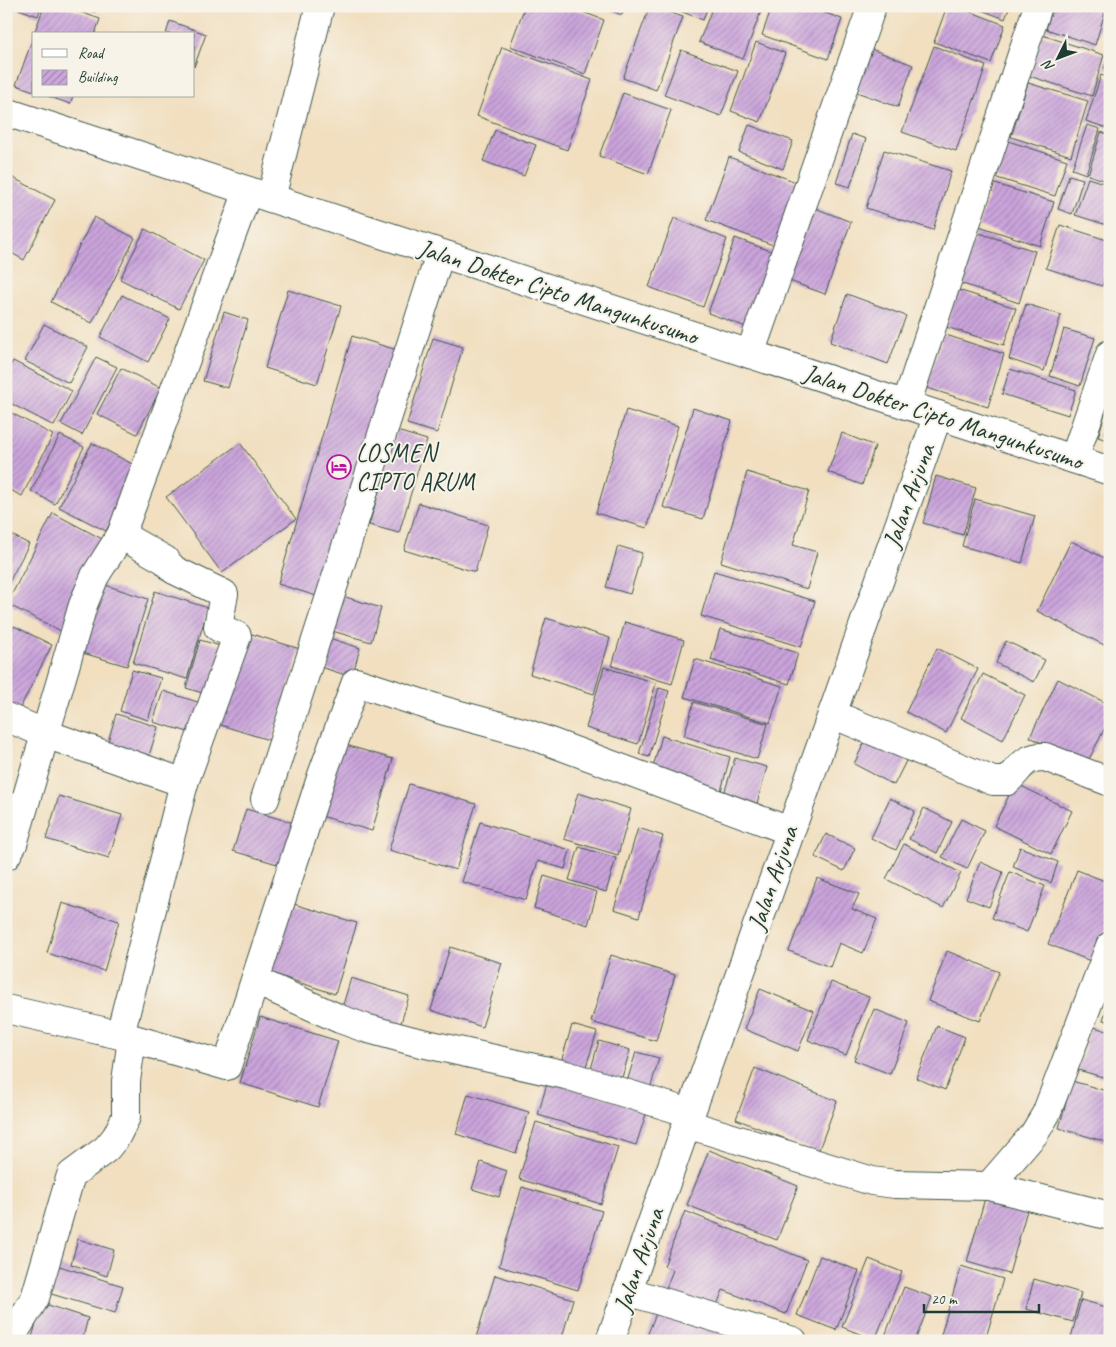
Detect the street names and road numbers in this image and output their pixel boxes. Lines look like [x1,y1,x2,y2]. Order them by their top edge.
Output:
street label: Jalan Dokter Cipto Mangunkusumo [414,231,704,353]
street label: Jalan Dokter Cipto Mangunkusumo [799,356,1089,478]
street label: Jalan Arjuna [875,438,943,553]
street label: Jalan Arjuna [740,820,806,935]
street label: Jalan Arjuna [606,1202,672,1317]

